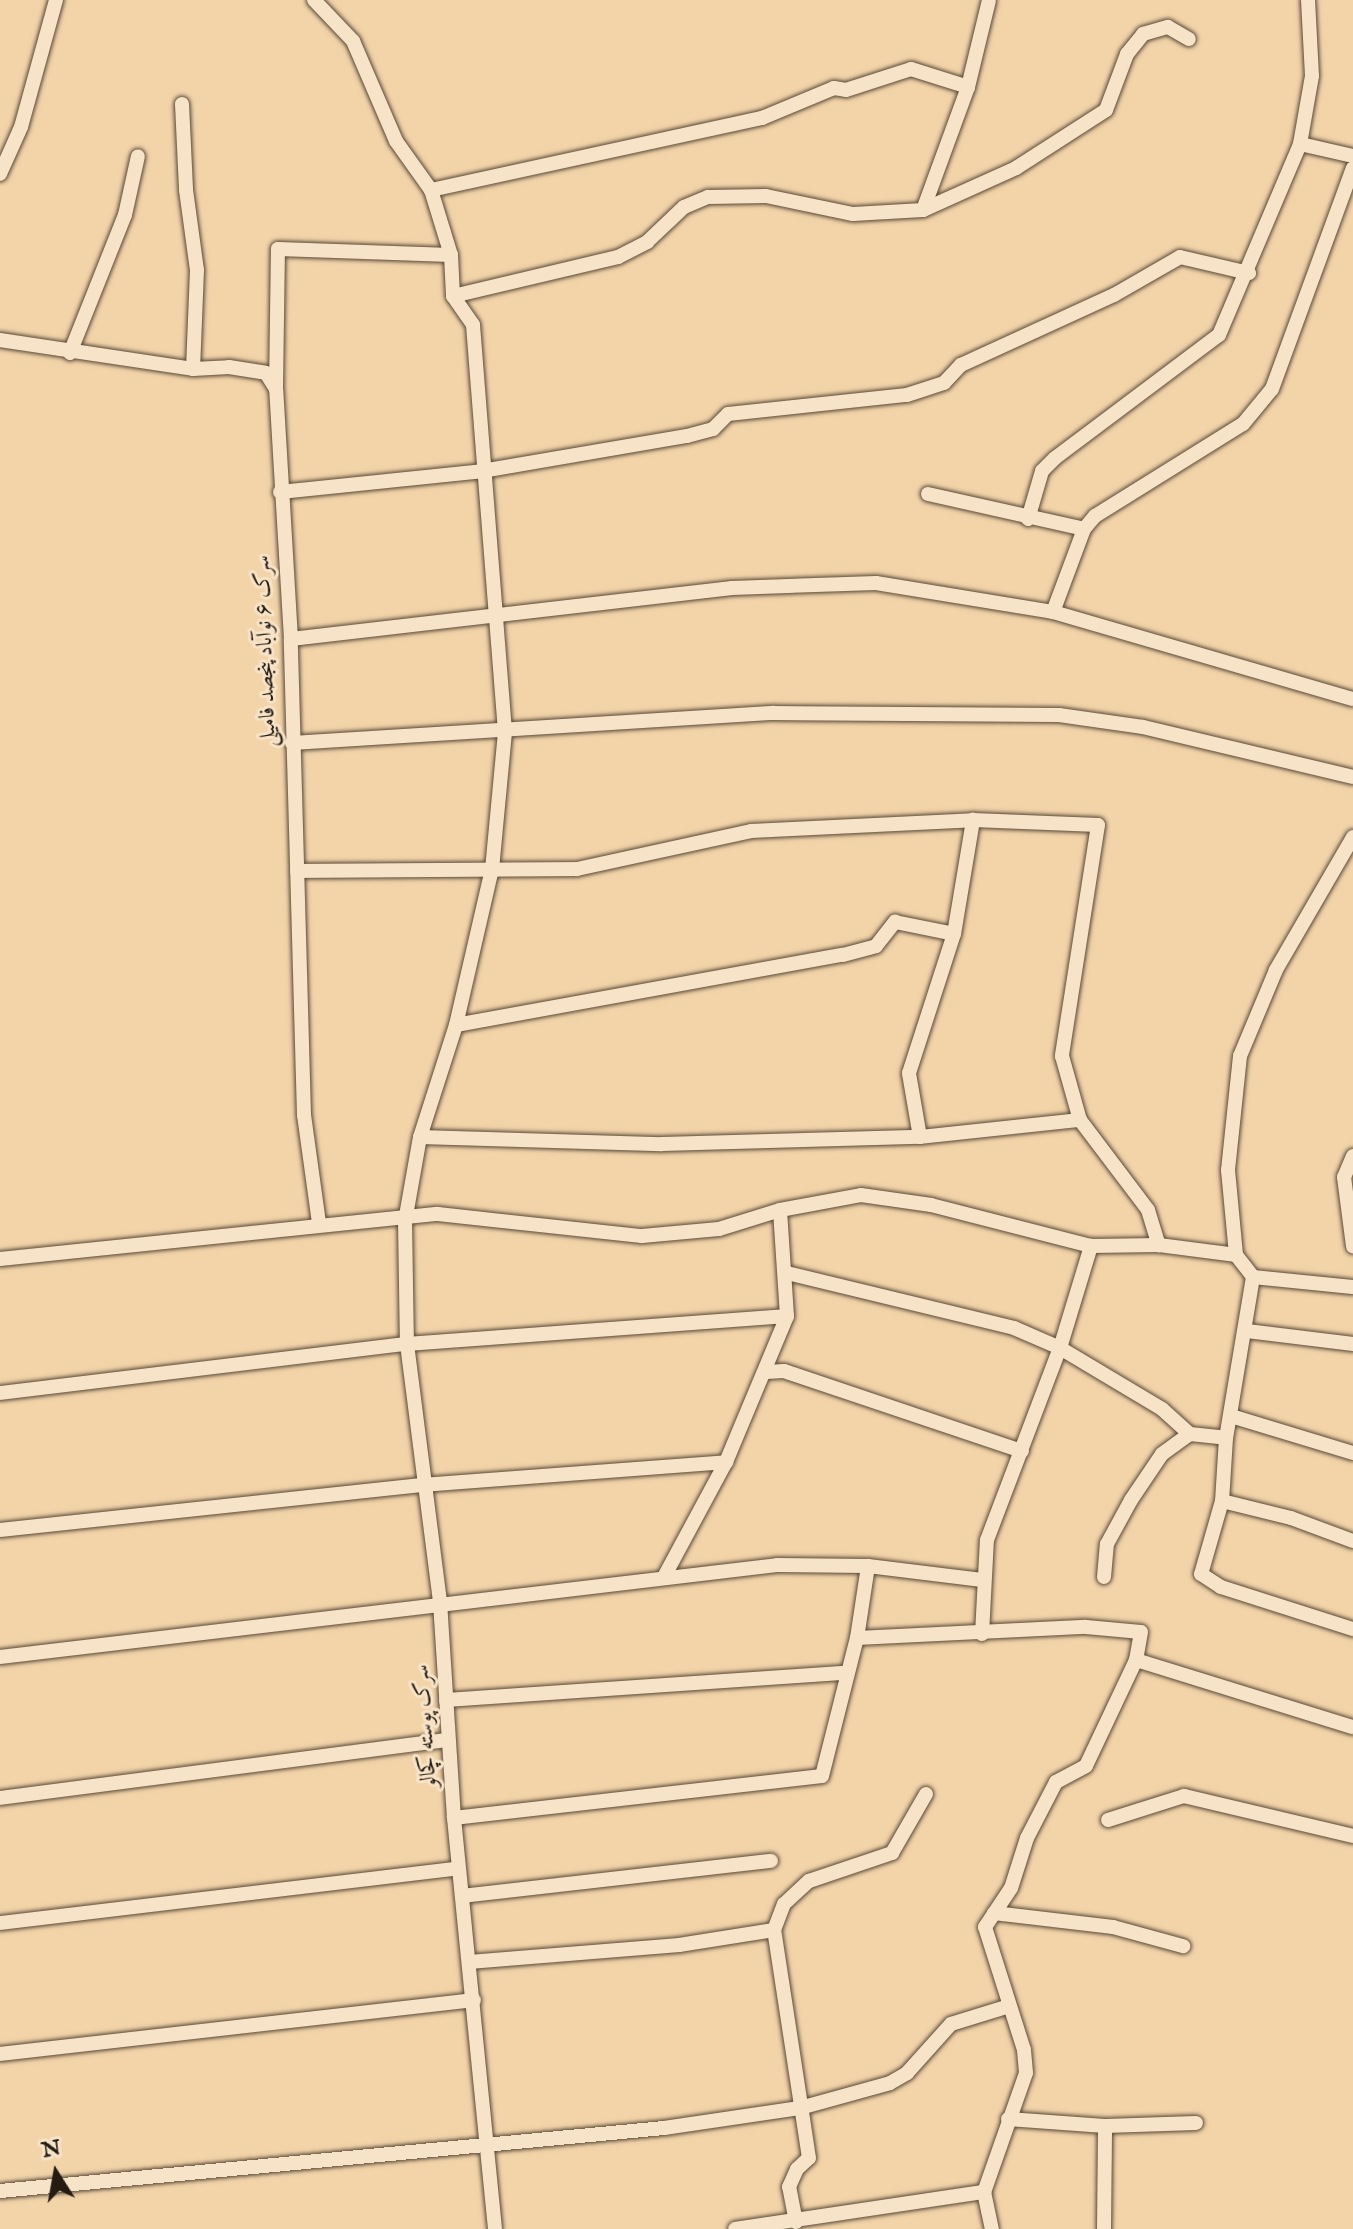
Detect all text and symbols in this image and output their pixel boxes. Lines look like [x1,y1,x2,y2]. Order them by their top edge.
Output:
street label: سرک ۶ نوآباد پنجصد فامیلی [249,555,283,747]
street label: سرک پوسته کچالو [409,1664,443,1788]
north arrow [16,2133,96,2213]
text: N [39,2134,63,2165]

